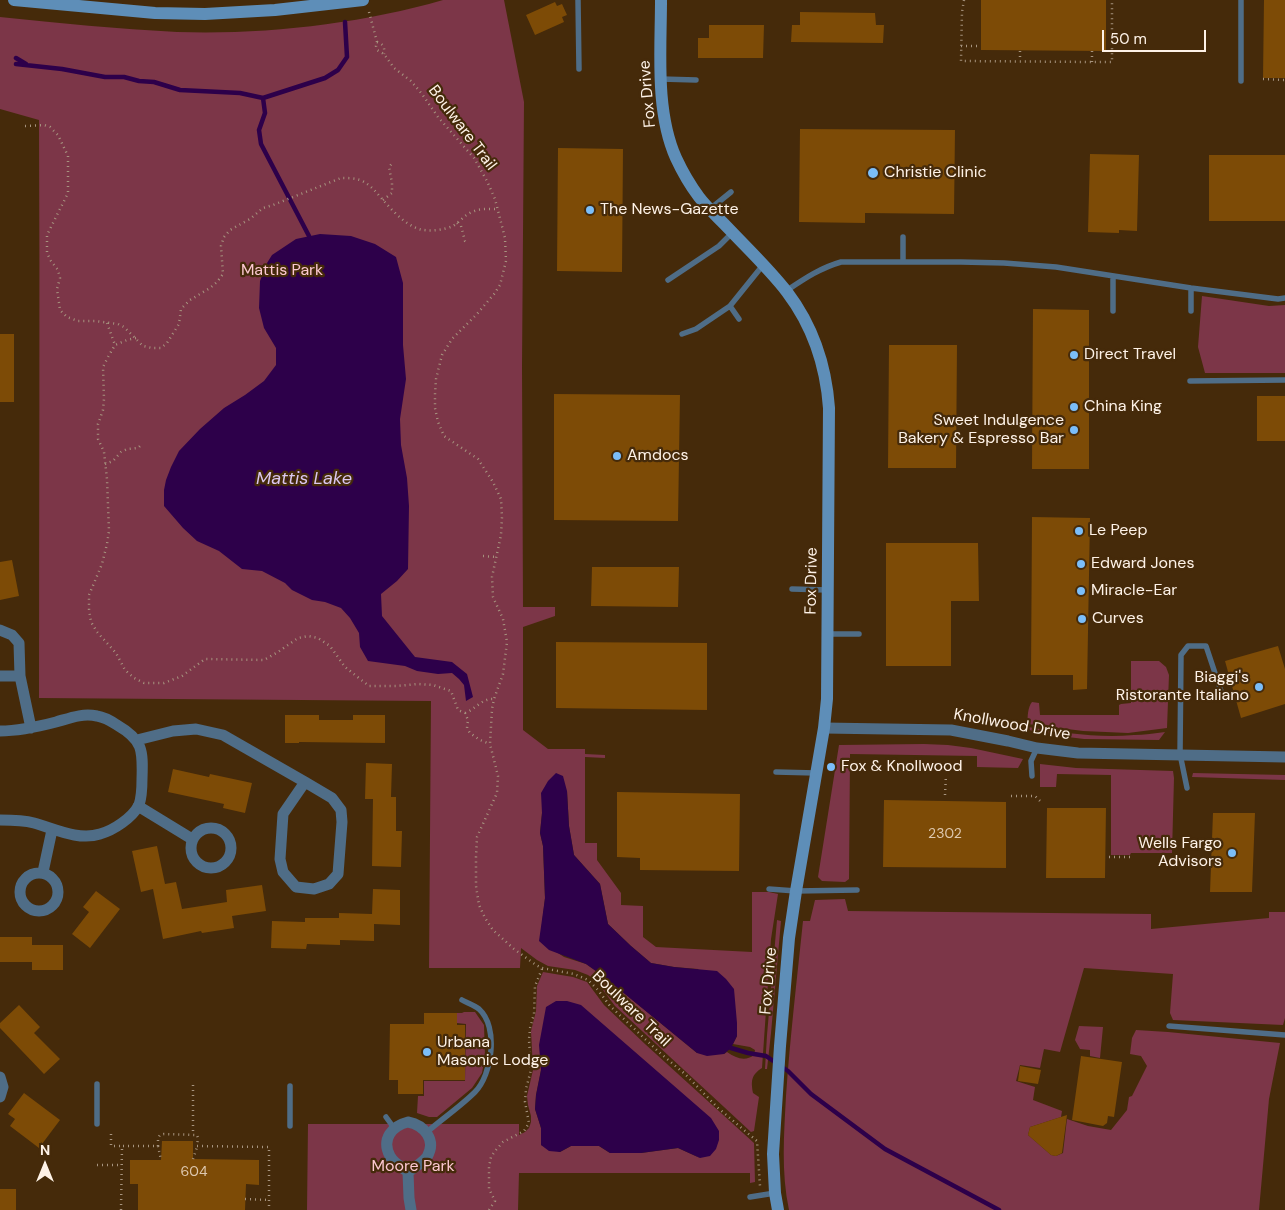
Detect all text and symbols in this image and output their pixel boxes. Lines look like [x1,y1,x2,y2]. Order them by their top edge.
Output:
scale bar [1105,20,1209,52]
text: 50 m [1110,29,1147,49]
street label: Fox Drive [635,60,661,128]
street label: Boulware Trail [424,82,500,174]
place label: Christie Clinic [884,163,987,183]
marker: Christie Clinic [866,166,880,180]
place label: The News-Gazette [600,200,739,220]
marker: The News-Gazette [584,204,596,216]
park label: Mattis Park [241,261,323,281]
place label: Direct Travel [1084,345,1176,365]
marker: Direct Travel [1068,349,1080,361]
place label: China King [1084,397,1162,417]
marker: China King [1068,401,1080,413]
place label: Sweet Indulgence Bakery & Espresso Bar [898,411,1064,449]
marker: Sweet Indulgence Bakery & Espresso Bar [1068,424,1080,436]
place label: Amdocs [627,446,689,466]
marker: Amdocs [611,450,623,462]
water label: Mattis Lake [256,468,352,490]
place label: Le Peep [1089,521,1147,541]
marker: Le Peep [1073,525,1085,537]
street label: Fox Drive [802,547,822,615]
place label: Edward Jones [1091,554,1194,574]
marker: Edward Jones [1075,558,1087,570]
place label: Miracle-Ear [1091,581,1177,601]
marker: Miracle-Ear [1075,585,1087,597]
place label: Curves [1092,609,1144,629]
marker: Curves [1076,613,1088,625]
place label: Biaggi's Ristorante Italiano [1116,668,1249,706]
marker: Biaggi's Ristorante Italiano [1253,681,1265,693]
street label: Knollwood Drive [952,705,1072,745]
place label: Fox & Knollwood [841,757,963,777]
marker: Fox & Knollwood [825,761,837,773]
house number: 2302 [928,826,962,842]
place label: Wells Fargo Advisors [1138,834,1222,872]
marker: Wells Fargo Advisors [1226,847,1238,859]
street label: Fox Drive [756,947,782,1015]
street label: Boulware Trail [588,967,674,1051]
place label: Urbana Masonic Lodge [437,1033,548,1071]
marker: Urbana Masonic Lodge [421,1046,433,1058]
north arrow [20,1140,70,1190]
text: N [40,1141,50,1159]
park label: Moore Park [372,1157,454,1177]
house number: 604 [181,1164,207,1180]

